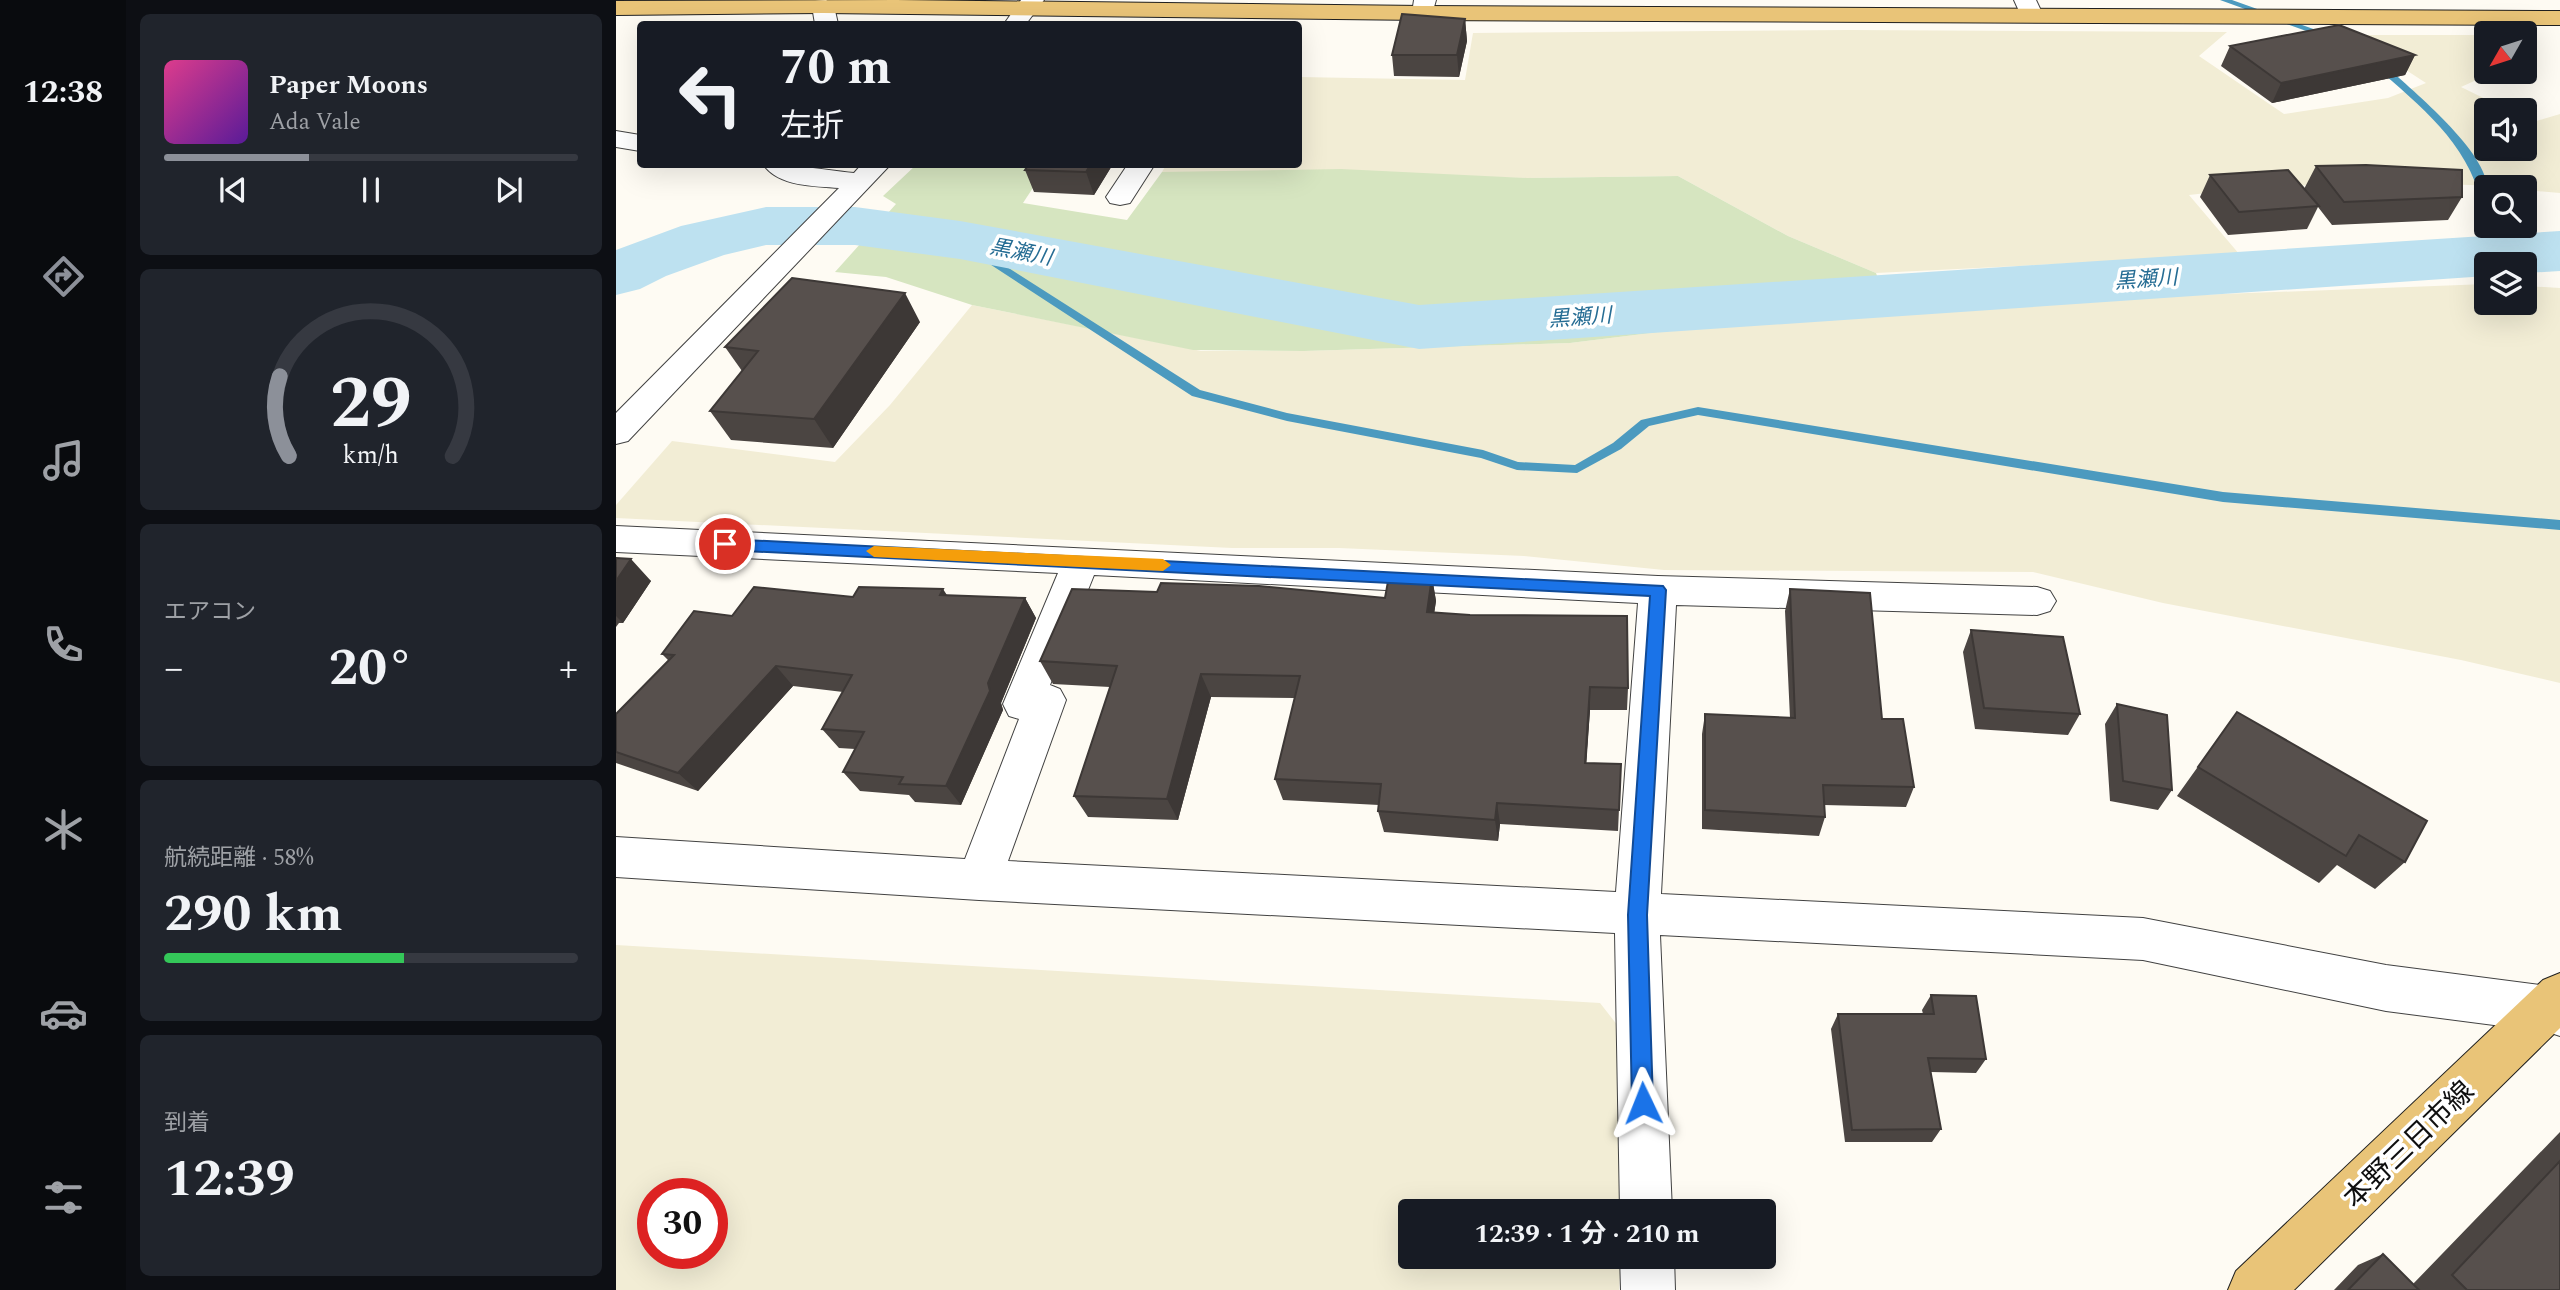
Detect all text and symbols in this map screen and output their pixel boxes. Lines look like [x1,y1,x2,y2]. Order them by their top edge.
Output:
north arrow [2474,21,2538,84]
map controls [2474,21,2537,315]
text: 70 m [780,31,891,106]
icon: left [665,49,756,140]
text: Paper Moons [269,65,428,105]
text: 12:38 [23,68,103,117]
button: sound [2474,98,2537,161]
text: 左折 [780,102,844,151]
text: Ada Vale [269,105,361,140]
icon: previous [214,171,252,209]
icon: pause [352,171,390,209]
icon: next [490,171,528,209]
button: search [2474,175,2537,238]
water label: 黒瀬川 [987,231,1057,275]
icon: directions [39,252,88,301]
button: layers [2474,252,2537,315]
water label: 黒瀬川 [2114,262,2181,298]
water label: 黒瀬川 [1548,300,1615,336]
text: 29 [330,349,412,460]
icon: music [39,436,88,485]
text: km/h [343,437,399,475]
pin [695,514,755,574]
icon: arrive [706,525,744,563]
text: エアコン [164,595,256,630]
icon: phone [39,620,88,669]
text: 20° [329,629,413,708]
text: − [164,640,183,698]
text: + [559,640,578,698]
icon: climate [39,805,88,854]
text: 航続距離 · 58% [164,841,314,876]
text: 290 km [164,875,343,954]
icon: car [39,989,88,1038]
position arrow [1606,1066,1680,1140]
street label: 本野三日市線 [2334,1071,2484,1219]
text: 到着 [164,1106,210,1141]
text: 12:39 [164,1140,295,1219]
icon: filters [39,1173,88,1222]
speed limit sign: 30 [637,1178,728,1269]
text: 12:39 · 1 分 · 210 m [1474,1214,1700,1254]

